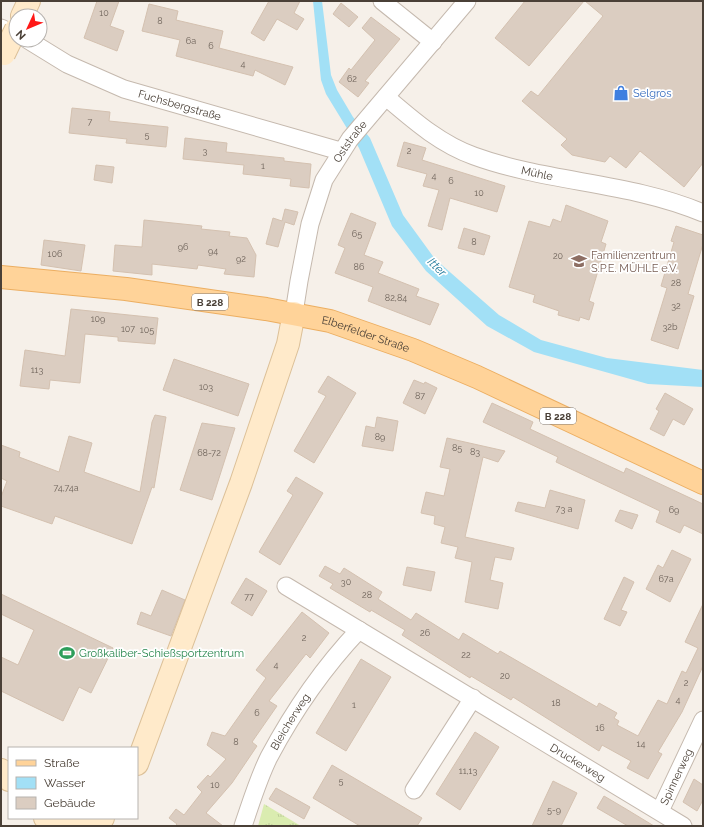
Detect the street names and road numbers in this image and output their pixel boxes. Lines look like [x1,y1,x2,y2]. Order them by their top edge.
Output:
street label: Fuchsbergstraße [137,87,223,123]
street label: Oststraße [330,117,370,165]
street label: Mühle [520,164,555,183]
road number: B 228 [192,294,228,310]
street label: Elberfelder Straße [321,313,412,355]
road number: B 228 [540,408,576,424]
street label: Bleicherweg [268,691,312,752]
street label: Druckerweg [548,741,608,784]
street label: Spinnerweg [657,746,695,807]

